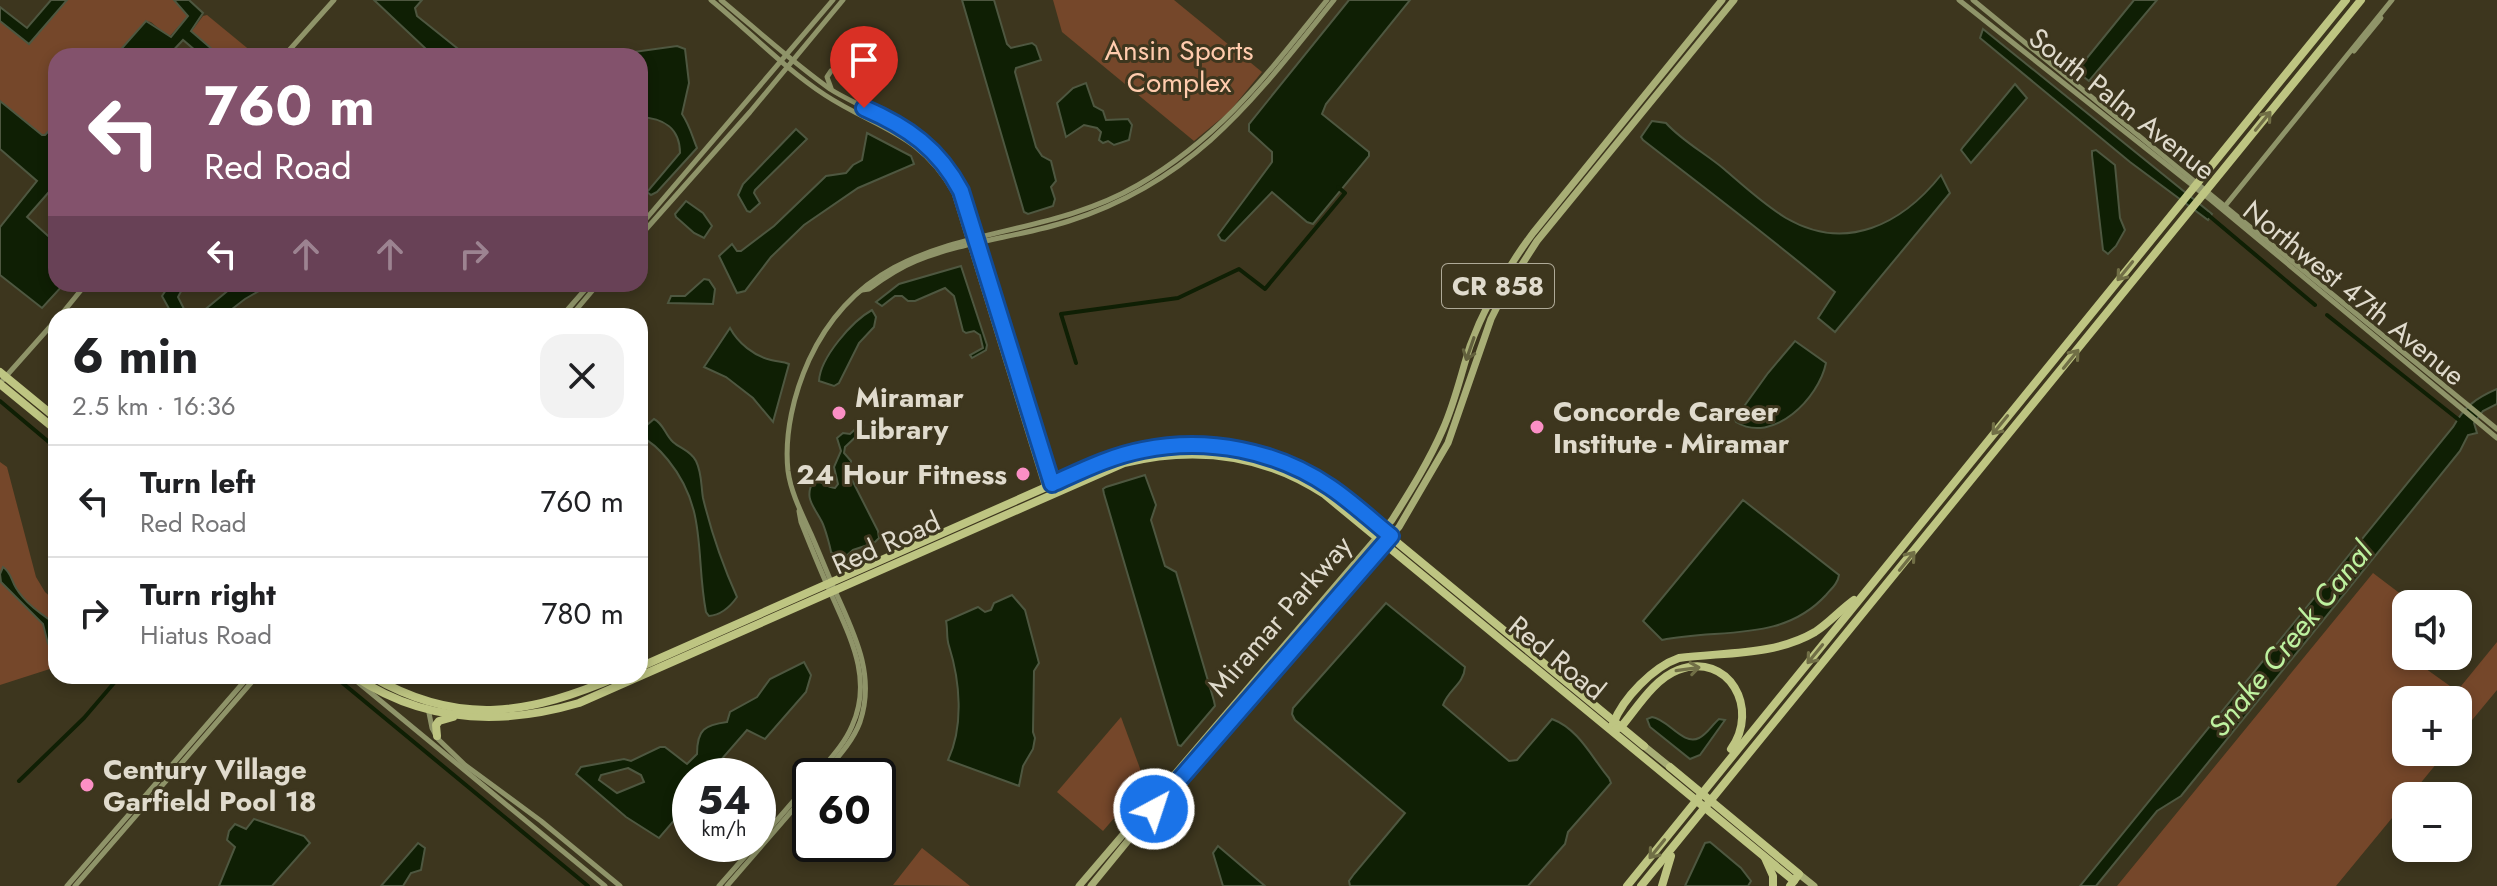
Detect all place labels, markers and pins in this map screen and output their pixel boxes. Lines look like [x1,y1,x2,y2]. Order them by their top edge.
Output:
pin [830,26,898,108]
place label: Miramar Library [855,377,964,450]
place label: Concorde Career Institute - Miramar [1553,391,1790,464]
marker: Miramar Library [830,404,848,422]
marker: Concorde Career Institute - Miramar [1528,418,1546,436]
place label: 24 Hour Fitness [796,454,1007,495]
marker: 24 Hour Fitness [1014,465,1032,483]
place label: Century Village Garfield Pool 18 [103,749,316,822]
marker: Century Village Garfield Pool 18 [78,776,96,794]

